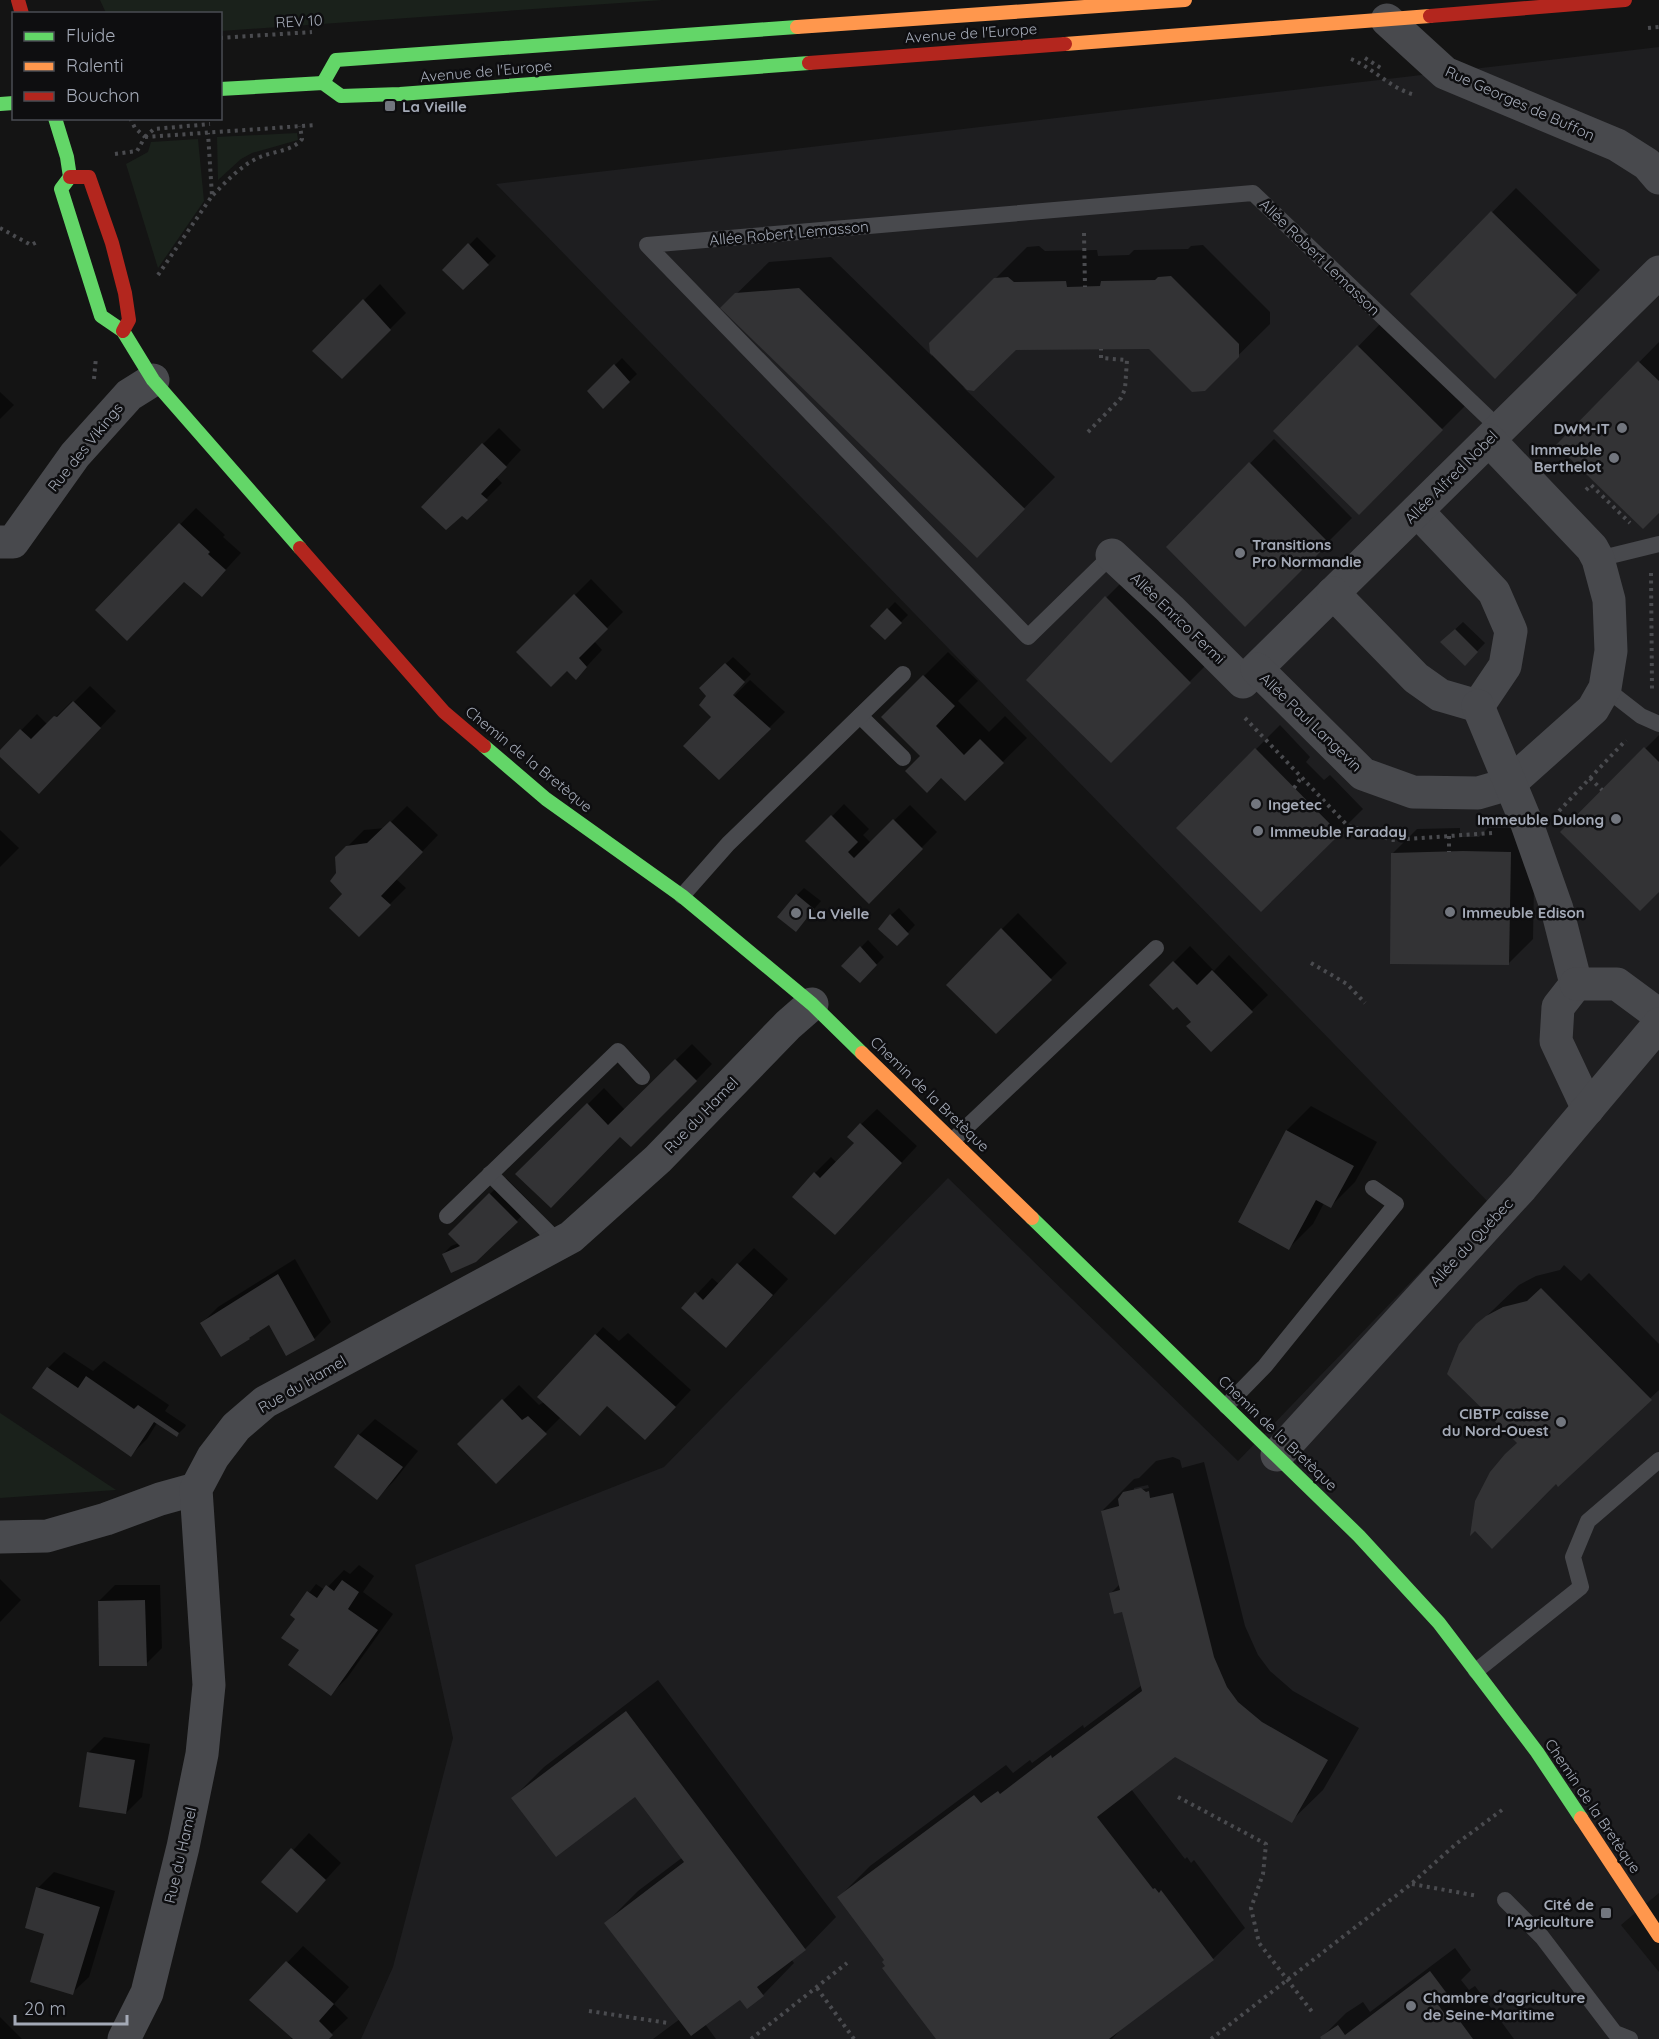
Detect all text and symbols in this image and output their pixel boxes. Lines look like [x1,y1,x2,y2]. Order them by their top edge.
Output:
street label: REV 10 [275,10,323,32]
legend [12,12,222,120]
street label: Avenue de l'Europe [904,19,1038,47]
text: Fluide [66,24,115,47]
text: Ralenti [66,54,124,77]
street label: Avenue de l'Europe [419,56,553,86]
street label: Rue Georges de Buffon [1442,61,1598,145]
text: Bouchon [66,84,140,107]
place label: La Vieille [402,97,467,116]
marker: La Vieille [383,99,397,113]
street label: Allée Robert Lemasson [1256,195,1384,319]
street label: Allée Robert Lemasson [708,217,870,249]
street label: Rue des Vikings [43,399,127,495]
place label: DWM-IT [1553,419,1610,438]
marker: DWM-IT [1615,421,1629,435]
street label: Allée Alfred Nobel [1400,426,1502,528]
place label: Immeuble Berthelot [1530,440,1602,476]
marker: Immeuble Berthelot [1607,451,1621,465]
place label: Transitions Pro Normandie [1252,535,1362,571]
marker: Transitions Pro Normandie [1233,546,1247,560]
street label: Allée Enrico Fermi [1127,568,1229,668]
street label: Allée Paul Langevin [1256,668,1366,776]
street label: Chemin de la Bretèque [462,702,596,816]
place label: Ingetec [1268,795,1322,814]
marker: Ingetec [1249,797,1263,811]
place label: Immeuble Dulong [1477,810,1604,829]
marker: Immeuble Dulong [1609,812,1623,826]
place label: Immeuble Faraday [1270,822,1407,841]
marker: Immeuble Faraday [1251,824,1265,838]
place label: Immeuble Edison [1462,903,1585,922]
place label: La Vielle [808,904,870,923]
marker: Immeuble Edison [1443,905,1457,919]
marker: La Vielle [789,906,803,920]
street label: Chemin de la Bretèque [867,1032,993,1156]
street label: Rue du Hamel [660,1073,742,1157]
street label: Allée du Québec [1425,1194,1517,1290]
street label: Rue du Hamel [255,1351,349,1417]
street label: Chemin de la Bretèque [1215,1371,1341,1495]
place label: CIBTP caisse du Nord-Ouest [1442,1404,1549,1440]
marker: CIBTP caisse du Nord-Ouest [1554,1415,1568,1429]
street label: Chemin de la Bretèque [1541,1735,1645,1877]
street label: Rue du Hamel [160,1805,200,1905]
place label: Cité de l'Agriculture [1507,1895,1594,1931]
marker: Cité de l'Agriculture [1599,1906,1613,1920]
scale bar [15,1988,128,2026]
place label: Chambre d'agriculture de Seine-Maritime [1423,1988,1585,2024]
text: 20 m [24,1997,66,2020]
marker: Chambre d'agriculture de Seine-Maritime [1404,1999,1418,2013]

